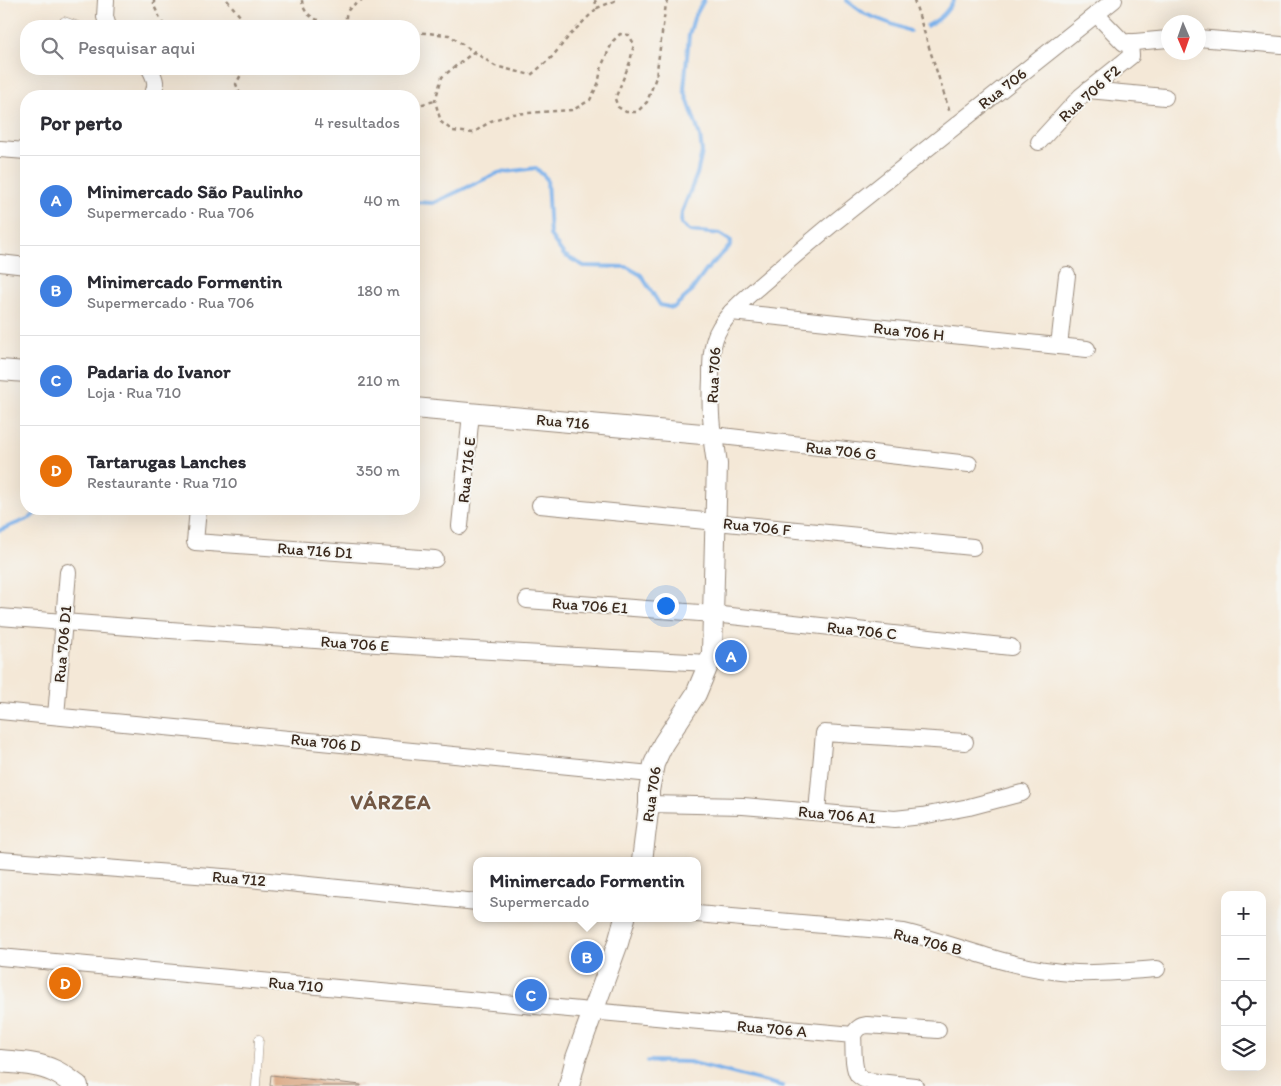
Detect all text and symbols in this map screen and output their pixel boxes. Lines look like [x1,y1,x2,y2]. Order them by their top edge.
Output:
north arrow [1161,15,1206,60]
search box [20,20,420,75]
icon: search [38,34,66,62]
text: Pesquisar aqui [78,36,195,59]
street label: Rua 706 F2 [1055,60,1125,126]
street label: Rua 706 [974,64,1030,113]
text: Por perto [40,110,122,135]
text: 4 resultados [314,113,400,132]
text: Minimercado São Paulinho [87,180,303,203]
text: A [51,191,61,210]
text: 40 m [363,191,400,210]
text: Supermercado · Rua 706 [87,203,254,222]
text: Minimercado Formentin [87,270,282,293]
text: B [51,281,61,300]
text: 180 m [357,281,400,300]
text: Supermercado · Rua 706 [87,293,254,312]
street label: Rua 706 H [873,318,945,345]
street label: Rua 706 [703,346,724,404]
text: Padaria do Ivanor [87,360,231,383]
text: C [51,371,61,390]
text: 210 m [357,371,400,390]
text: Loja · Rua 710 [87,383,181,402]
street label: Rua 716 [535,410,591,433]
street label: Rua 716 E [454,436,479,504]
street label: Rua 706 G [805,437,877,464]
text: Tartarugas Lanches [87,450,246,473]
text: D [51,461,61,480]
text: 350 m [356,461,400,480]
text: Restaurante · Rua 710 [87,473,238,492]
street label: Rua 706 F [722,513,793,540]
street label: Rua 716 D1 [277,538,354,563]
street label: Rua 706 E1 [551,593,629,618]
your location [653,593,679,619]
street label: Rua 706 D1 [50,604,75,684]
street label: Rua 706 C [826,617,898,644]
street label: Rua 706 E [320,632,390,655]
pin: A [715,637,747,675]
street label: Rua 706 D [290,729,362,756]
street label: Rua 706 [638,765,665,823]
district label: VÁRZEA [351,789,431,814]
street label: Rua 706 A1 [798,802,877,827]
popup [473,857,701,922]
street label: Rua 712 [211,867,267,890]
text: Minimercado Formentin [489,869,685,892]
map controls [1221,891,1266,1071]
button: + [1221,891,1266,936]
text: Supermercado [489,892,589,911]
street label: Rua 706 B [892,924,964,959]
button: − [1221,936,1266,981]
pin: B [571,938,603,976]
pin: D [49,964,81,1002]
street label: Rua 710 [268,973,324,996]
pin: C [515,976,547,1014]
button: locate [1221,981,1266,1026]
street label: Rua 706 A [736,1016,808,1041]
button: layers [1221,1026,1266,1071]

